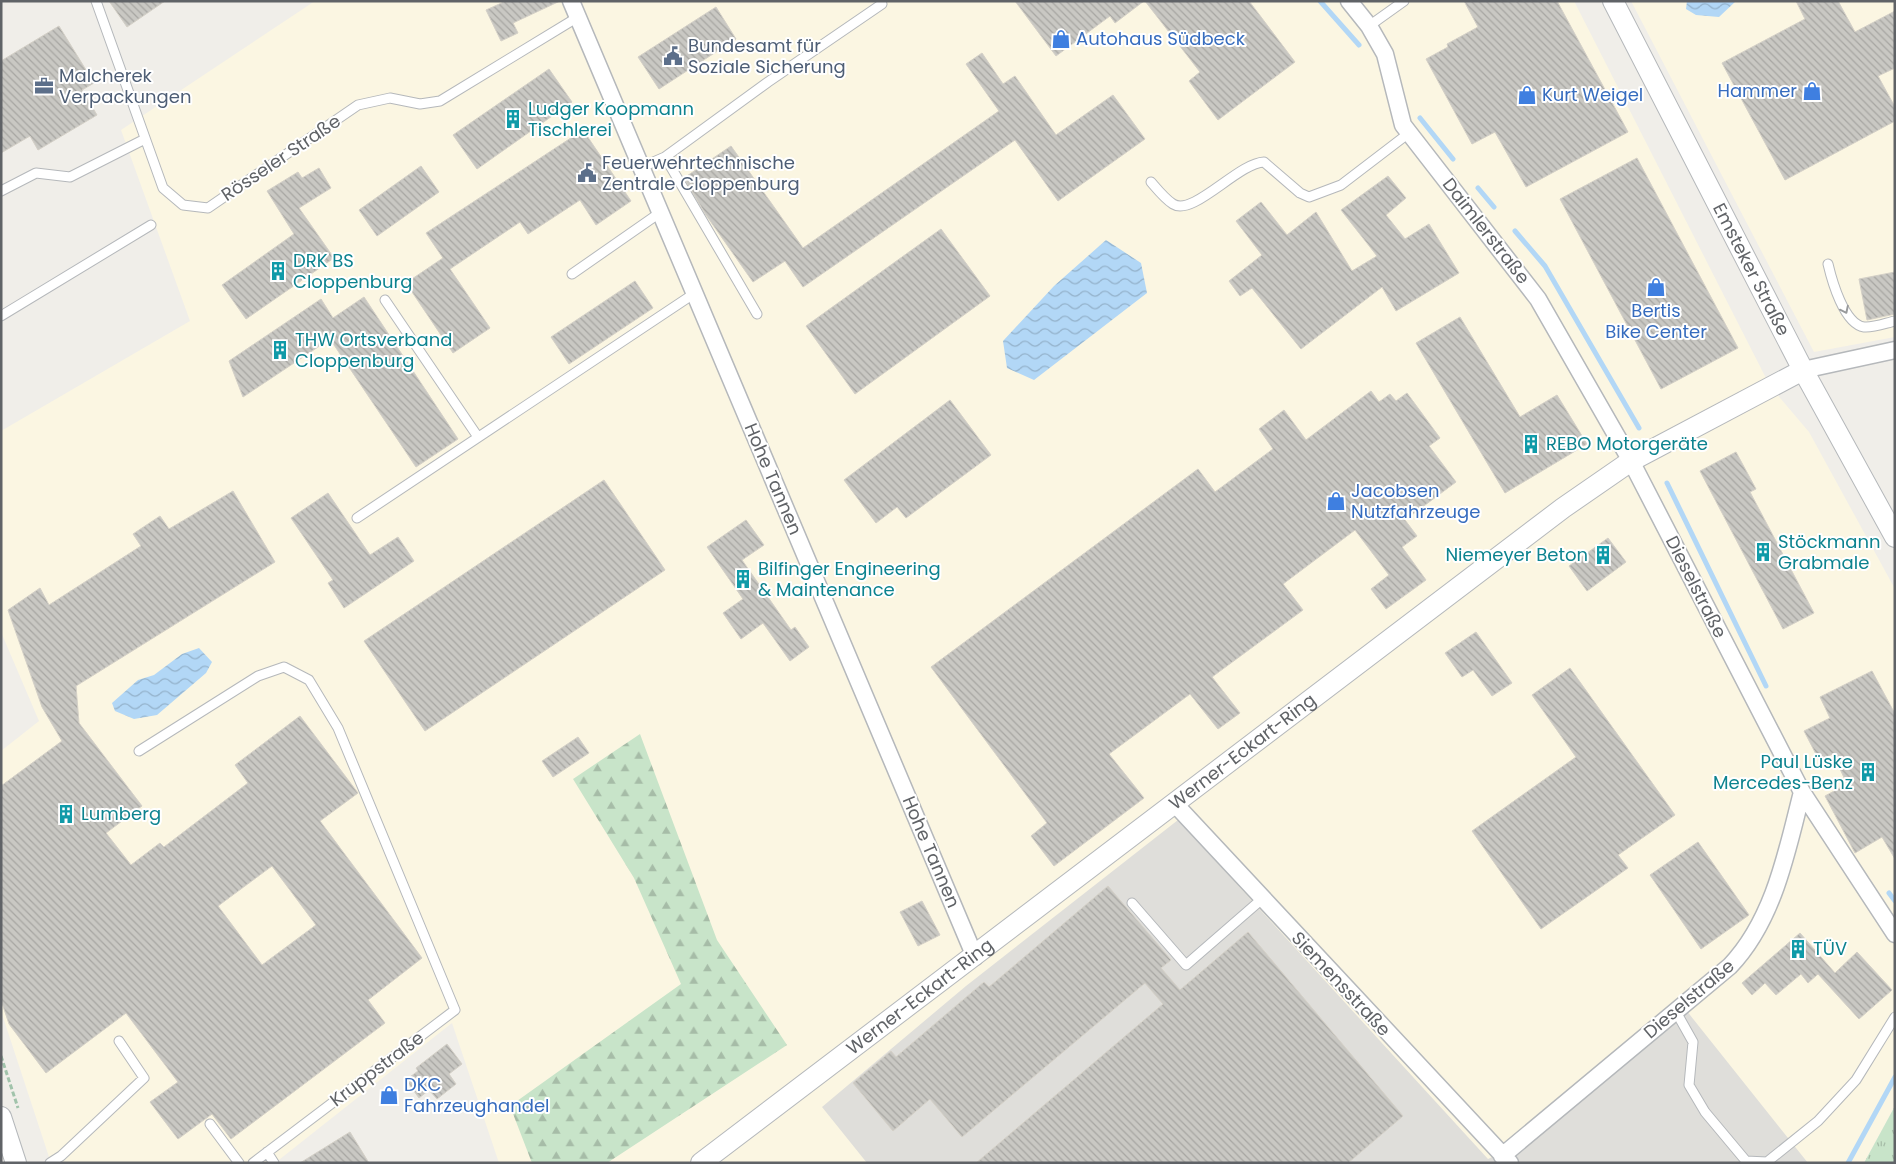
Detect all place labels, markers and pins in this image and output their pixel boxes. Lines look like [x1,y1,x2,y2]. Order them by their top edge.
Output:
place label: Autohaus Südbeck [1076,26,1246,51]
shop icon: Autohaus Südbeck [1050,28,1072,50]
place label: Bundesamt für Soziale Sicherung [688,33,846,79]
public building icon: Bundesamt für Soziale Sicherung [662,45,684,67]
place label: Malcherek Verpackungen [59,63,191,109]
office icon: Malcherek Verpackungen [33,75,55,97]
place label: Hammer [1717,78,1797,103]
shop icon: Hammer [1801,80,1823,102]
place label: Kurt Weigel [1542,82,1643,107]
shop icon: Kurt Weigel [1516,84,1538,106]
place label: Ludger Koopmann Tischlerei [528,96,694,142]
building icon: Ludger Koopmann Tischlerei [502,108,524,130]
place label: Feuerwehrtechnische Zentrale Cloppenburg [602,150,800,196]
public building icon: Feuerwehrtechnische Zentrale Cloppenburg [576,162,598,184]
place label: DRK BS Cloppenburg [293,248,412,294]
building icon: DRK BS Cloppenburg [267,260,289,282]
shop icon: Bertis Bike Center [1645,276,1667,298]
place label: Bertis Bike Center [1605,298,1707,344]
place label: THW Ortsverband Cloppenburg [295,327,452,373]
building icon: THW Ortsverband Cloppenburg [269,339,291,361]
place label: REBO Motorgeräte [1546,431,1708,456]
building icon: REBO Motorgeräte [1520,433,1542,455]
place label: Jacobsen Nutzfahrzeuge [1351,478,1480,524]
shop icon: Jacobsen Nutzfahrzeuge [1325,490,1347,512]
place label: Stöckmann Grabmale [1778,529,1881,575]
building icon: Stöckmann Grabmale [1752,541,1774,563]
place label: Niemeyer Beton [1445,542,1588,567]
building icon: Niemeyer Beton [1592,544,1614,566]
place label: Bilfinger Engineering & Maintenance [758,556,941,602]
building icon: Bilfinger Engineering & Maintenance [732,568,754,590]
place label: Paul Lüske Mercedes-Benz [1713,749,1853,795]
building icon: Paul Lüske Mercedes-Benz [1857,761,1879,783]
place label: Lumberg [81,801,161,826]
building icon: Lumberg [55,803,77,825]
place label: TÜV [1813,936,1847,961]
building icon: TÜV [1787,938,1809,960]
place label: DKC Fahrzeughandel [404,1072,549,1118]
shop icon: DKC Fahrzeughandel [378,1084,400,1106]

